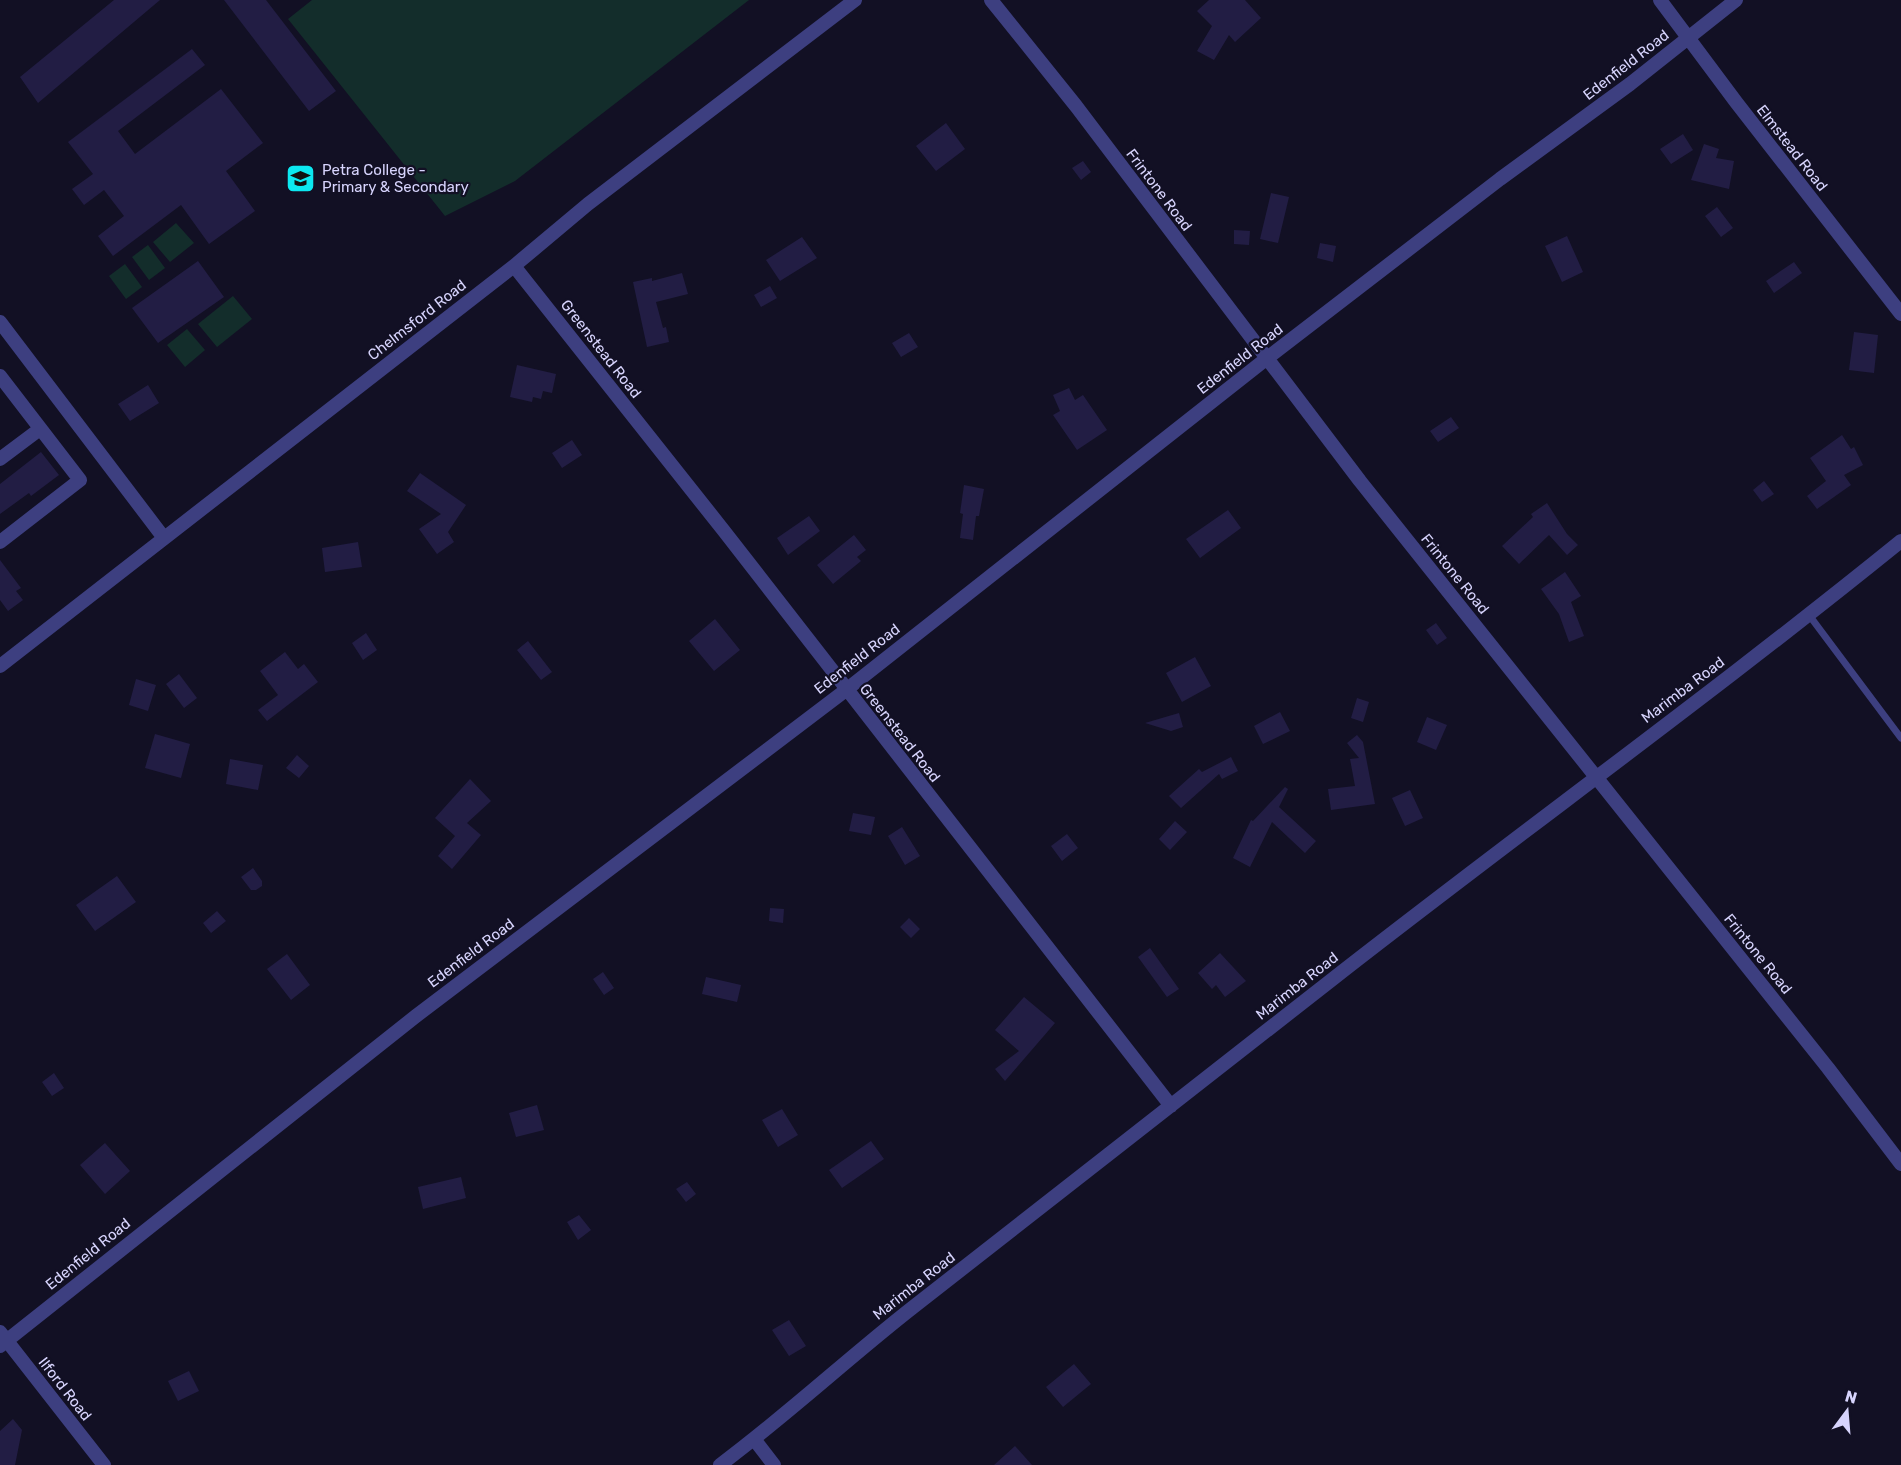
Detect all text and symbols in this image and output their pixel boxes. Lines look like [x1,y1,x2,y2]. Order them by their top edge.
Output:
street label: Edenfield Road [1580,26,1672,104]
street label: Elmstead Road [1753,101,1831,195]
street label: Frintone Road [1122,145,1196,235]
place label: Petra College - Primary & Secondary [322,161,469,196]
school or university icon: Petra College - Primary & Secondary [285,163,317,195]
street label: Chelmsford Road [364,276,470,364]
street label: Greenstead Road [557,296,645,402]
street label: Edenfield Road [1194,320,1286,398]
street label: Frintone Road [1417,530,1493,618]
street label: Edenfield Road [811,620,903,698]
street label: Marimba Road [1638,653,1728,727]
street label: Greenstead Road [856,680,944,786]
street label: Frintone Road [1720,910,1796,998]
street label: Edenfield Road [424,915,518,991]
street label: Marimba Road [1252,948,1342,1024]
street label: Edenfield Road [42,1214,134,1294]
street label: Marimba Road [869,1248,959,1324]
street label: Ilford Road [35,1354,95,1424]
north arrow [1817,1381,1877,1441]
text: N [1843,1386,1859,1408]

